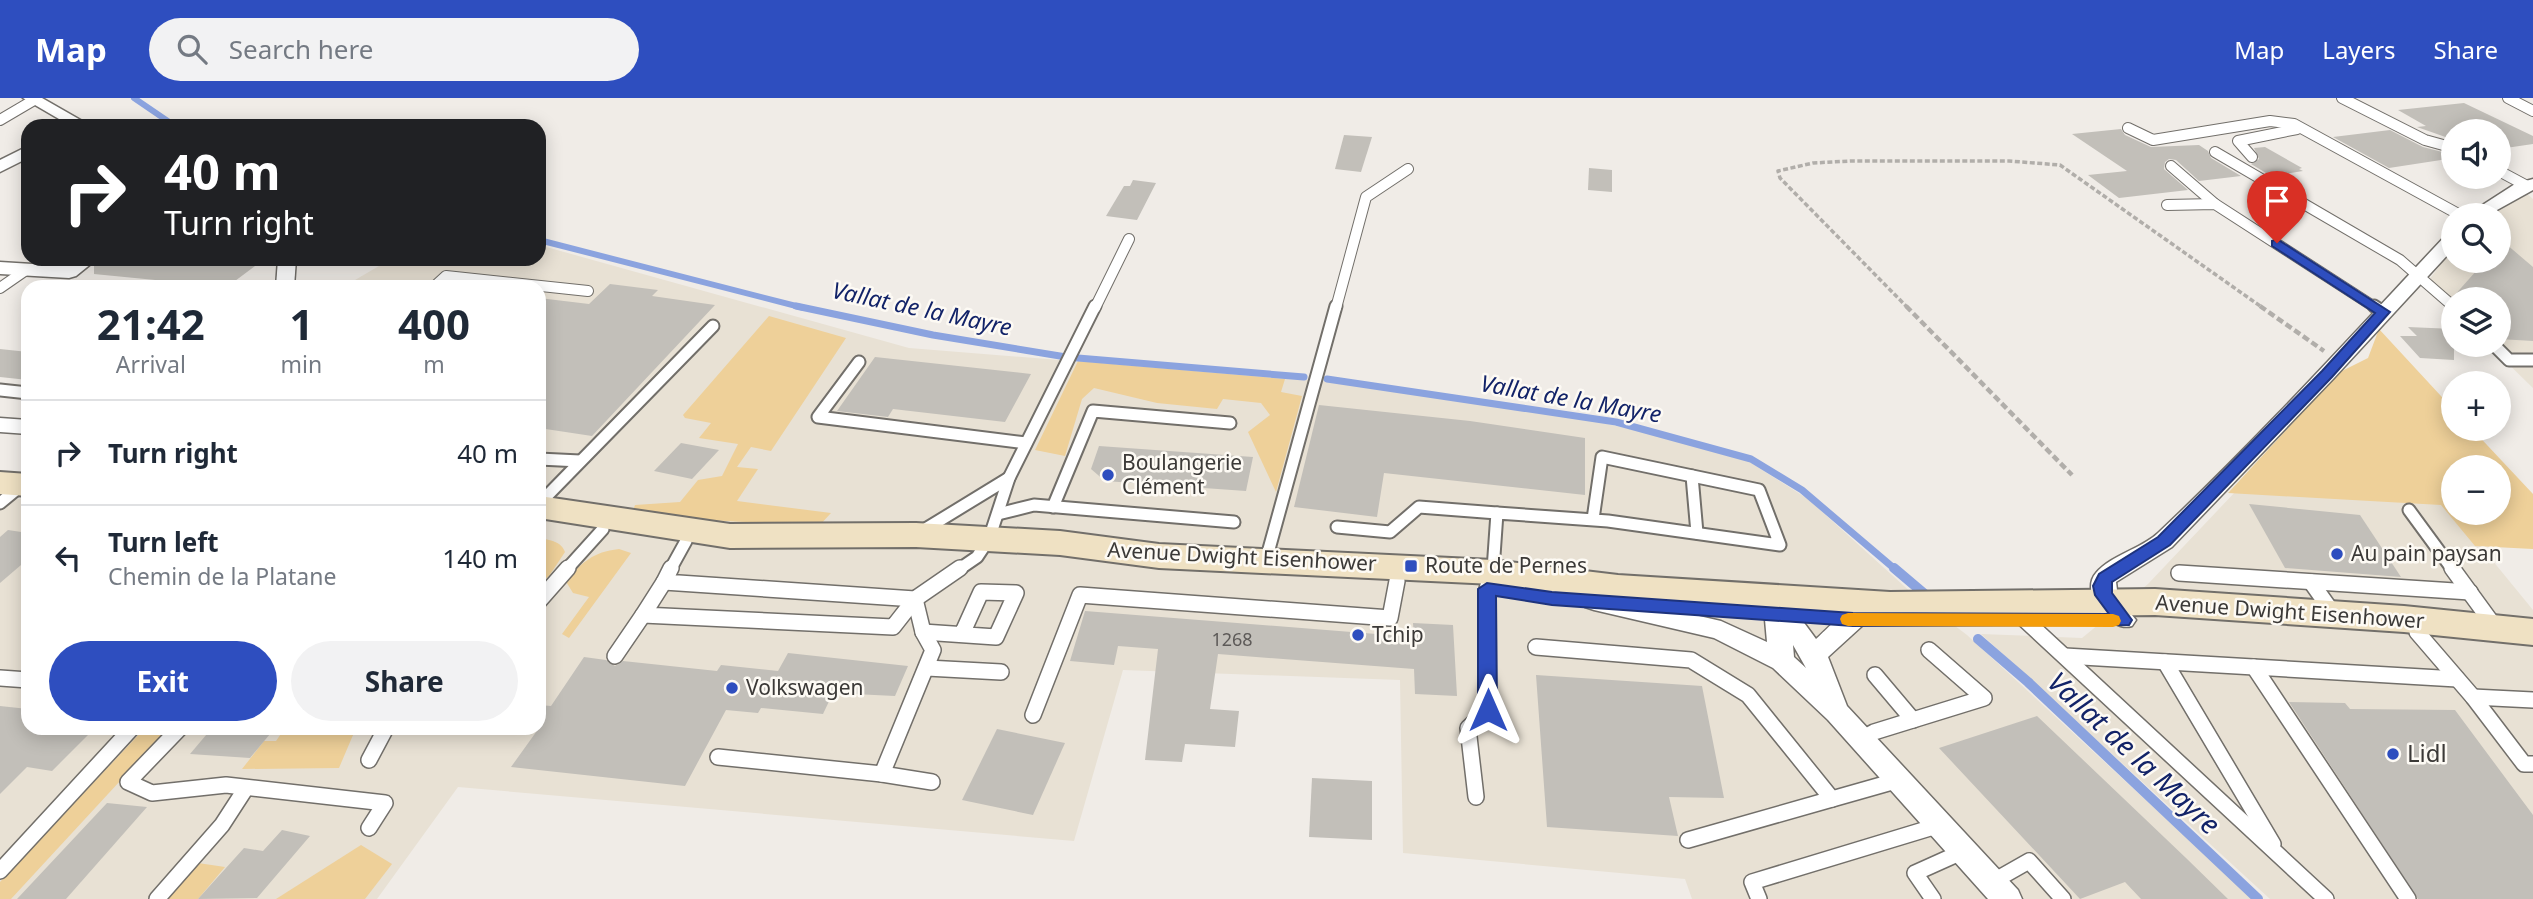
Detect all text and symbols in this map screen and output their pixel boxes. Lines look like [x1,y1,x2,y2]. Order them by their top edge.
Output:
search box [149,18,639,81]
text: Map [35,27,107,72]
icon: search [173,30,211,68]
text: Search here [229,31,373,67]
text: Map [2234,33,2284,66]
text: Layers [2322,33,2396,66]
text: Share [2434,33,2498,66]
map controls [2441,119,2511,525]
button: sound [2441,119,2511,189]
text: 40 m [164,138,281,204]
icon: right [49,147,140,238]
pin [2247,171,2307,243]
icon: arrive [2258,182,2296,220]
text: Turn right [164,201,314,244]
button: search [2441,203,2511,273]
water label: Vallat de la Mayre [829,273,1015,343]
button: layers [2441,287,2511,357]
text: 21:42 [97,295,205,352]
text: 1 [289,295,313,352]
text: 400 [398,295,470,352]
text: Arrival [116,348,186,380]
text: min [281,348,322,380]
text: m [423,348,445,380]
water label: Vallat de la Mayre [1478,366,1664,430]
button: + [2441,371,2511,441]
icon: right [49,434,87,472]
text: Turn right [108,435,238,471]
text: 40 m [457,435,518,471]
place label: Boulangerie Clément [1122,448,1242,500]
button: − [2441,455,2511,525]
marker: Boulangerie Clément [1100,467,1116,483]
text: Turn left [108,524,219,560]
street label: Avenue Dwight Eisenhower [1107,535,1378,577]
icon: left [49,539,87,577]
place label: Au pain paysan [2351,539,2502,567]
text: 140 m [442,540,518,576]
marker: Au pain paysan [2329,546,2345,562]
place label: Route de Pernes [1425,551,1587,579]
marker: Route de Pernes [1403,558,1419,574]
text: Chemin de la Platane [108,560,336,592]
street label: Avenue Dwight Eisenhower [2155,588,2426,634]
place label: Tchip [1372,620,1424,648]
house number: 1268 [1211,627,1253,651]
marker: Tchip [1350,627,1366,643]
button: Exit [49,641,277,721]
button: Share [291,641,518,721]
water label: Vallat de la Mayre [2040,662,2229,842]
place label: Volkswagen [746,673,864,701]
position arrow [1451,673,1525,747]
marker: Volkswagen [724,680,740,696]
place label: Lidl [2407,736,2447,769]
marker: Lidl [2385,746,2401,762]

